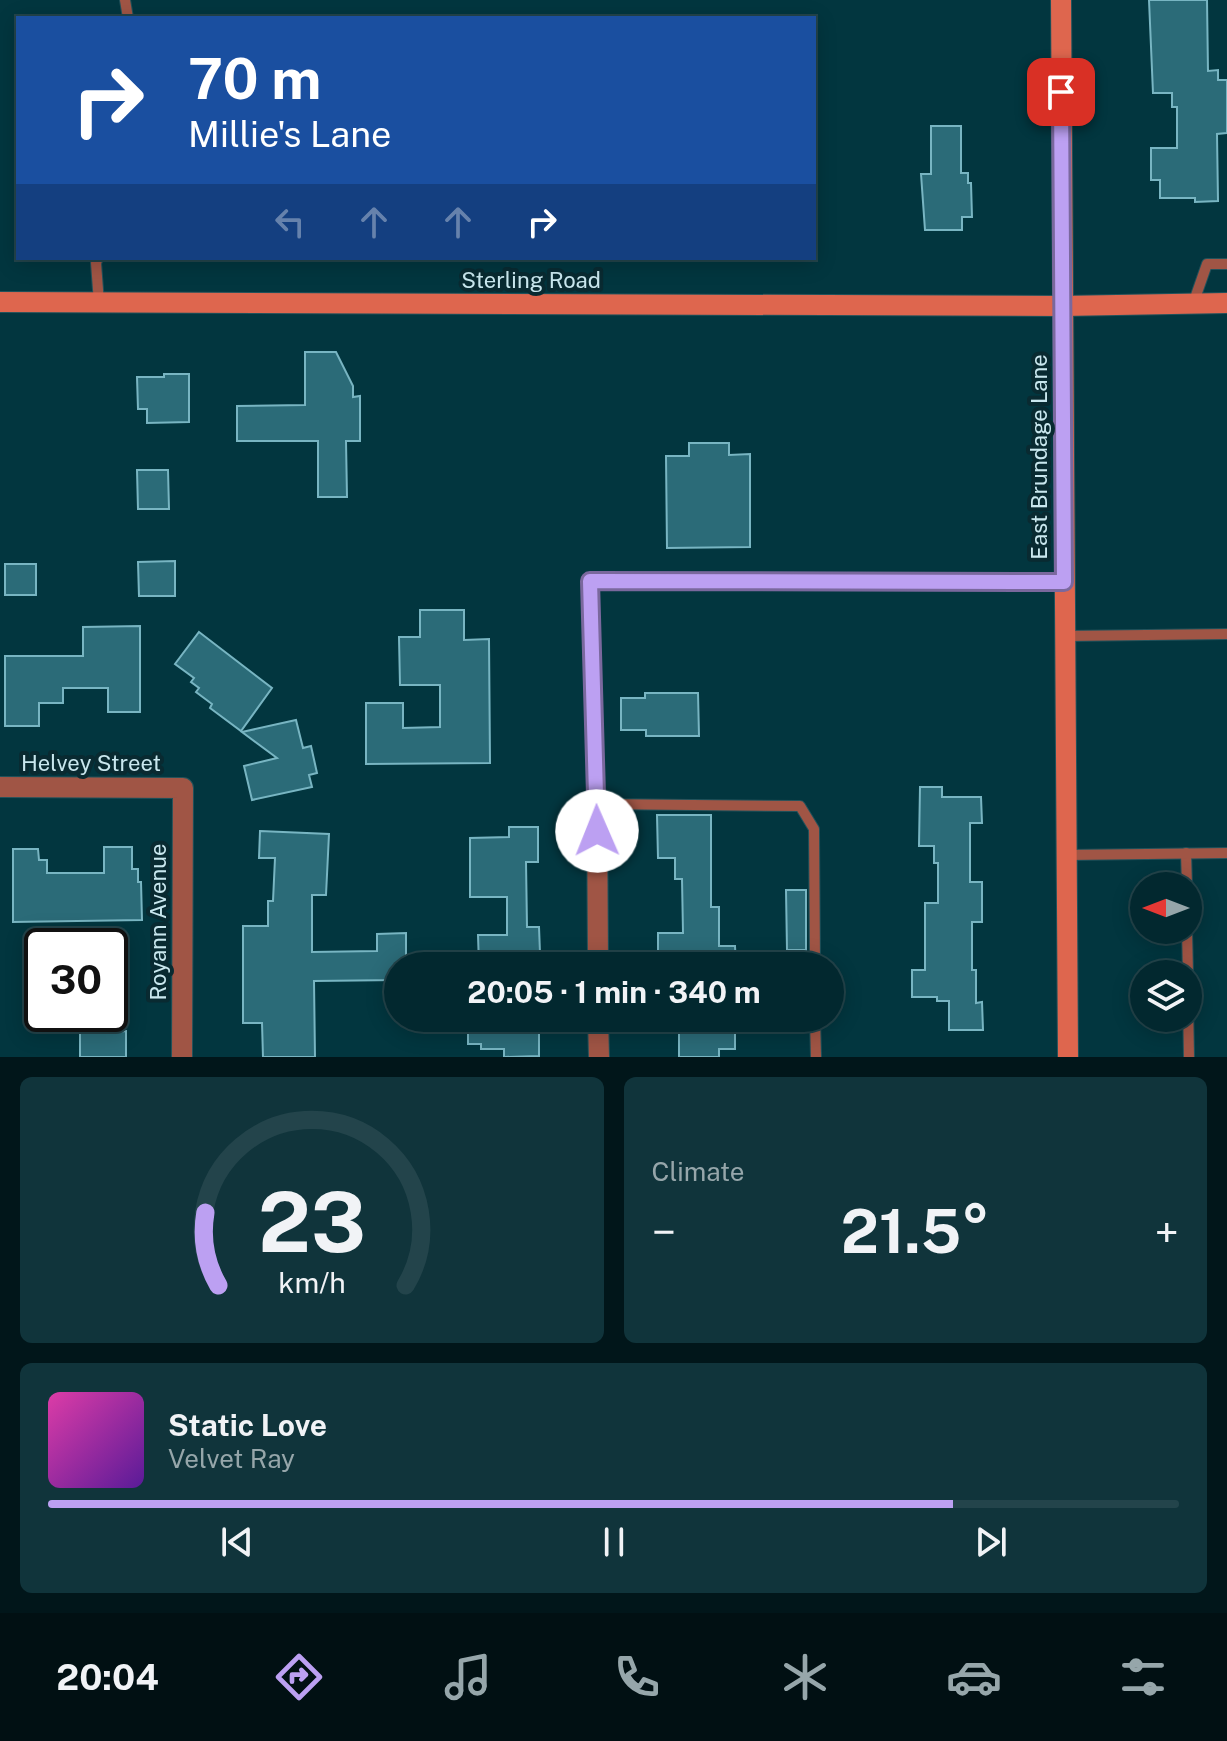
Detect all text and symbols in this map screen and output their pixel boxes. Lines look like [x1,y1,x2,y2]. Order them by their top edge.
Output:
text: 70 m [188,46,321,112]
icon: right [56,48,160,152]
pin [1027,58,1095,126]
icon: arrive [1039,70,1083,114]
text: Millie's Lane [188,113,391,155]
icon: left [268,200,312,244]
icon: ahead [352,200,396,244]
icon: ahead [436,200,480,244]
icon: right [520,200,564,244]
street label: Sterling Road [461,267,601,293]
street label: East Brundage Lane [1026,354,1052,560]
street label: Helvey Street [21,750,161,776]
position arrow [555,789,639,873]
street label: Royann Avenue [145,844,171,1000]
north arrow [1130,872,1202,944]
map controls [1130,872,1202,1032]
speed limit sign: 30 [24,928,128,1032]
button: layers [1130,960,1202,1032]
text: 20:05 · 1 min · 340 m [467,974,761,1010]
text: Climate [652,1156,745,1187]
text: 23 [258,1173,366,1271]
text: 21.5° [841,1196,990,1267]
text: − [652,1206,676,1258]
text: + [1155,1206,1179,1258]
text: km/h [278,1266,345,1299]
text: Static Love [168,1407,327,1443]
text: Velvet Ray [168,1443,295,1474]
icon: previous [215,1520,259,1564]
icon: pause [592,1520,636,1564]
icon: next [969,1520,1013,1564]
icon: directions [271,1649,327,1705]
icon: music [440,1649,496,1705]
icon: phone [609,1649,665,1705]
icon: climate [777,1649,833,1705]
icon: car [946,1649,1002,1705]
icon: filters [1115,1649,1171,1705]
text: 20:04 [56,1656,159,1698]

